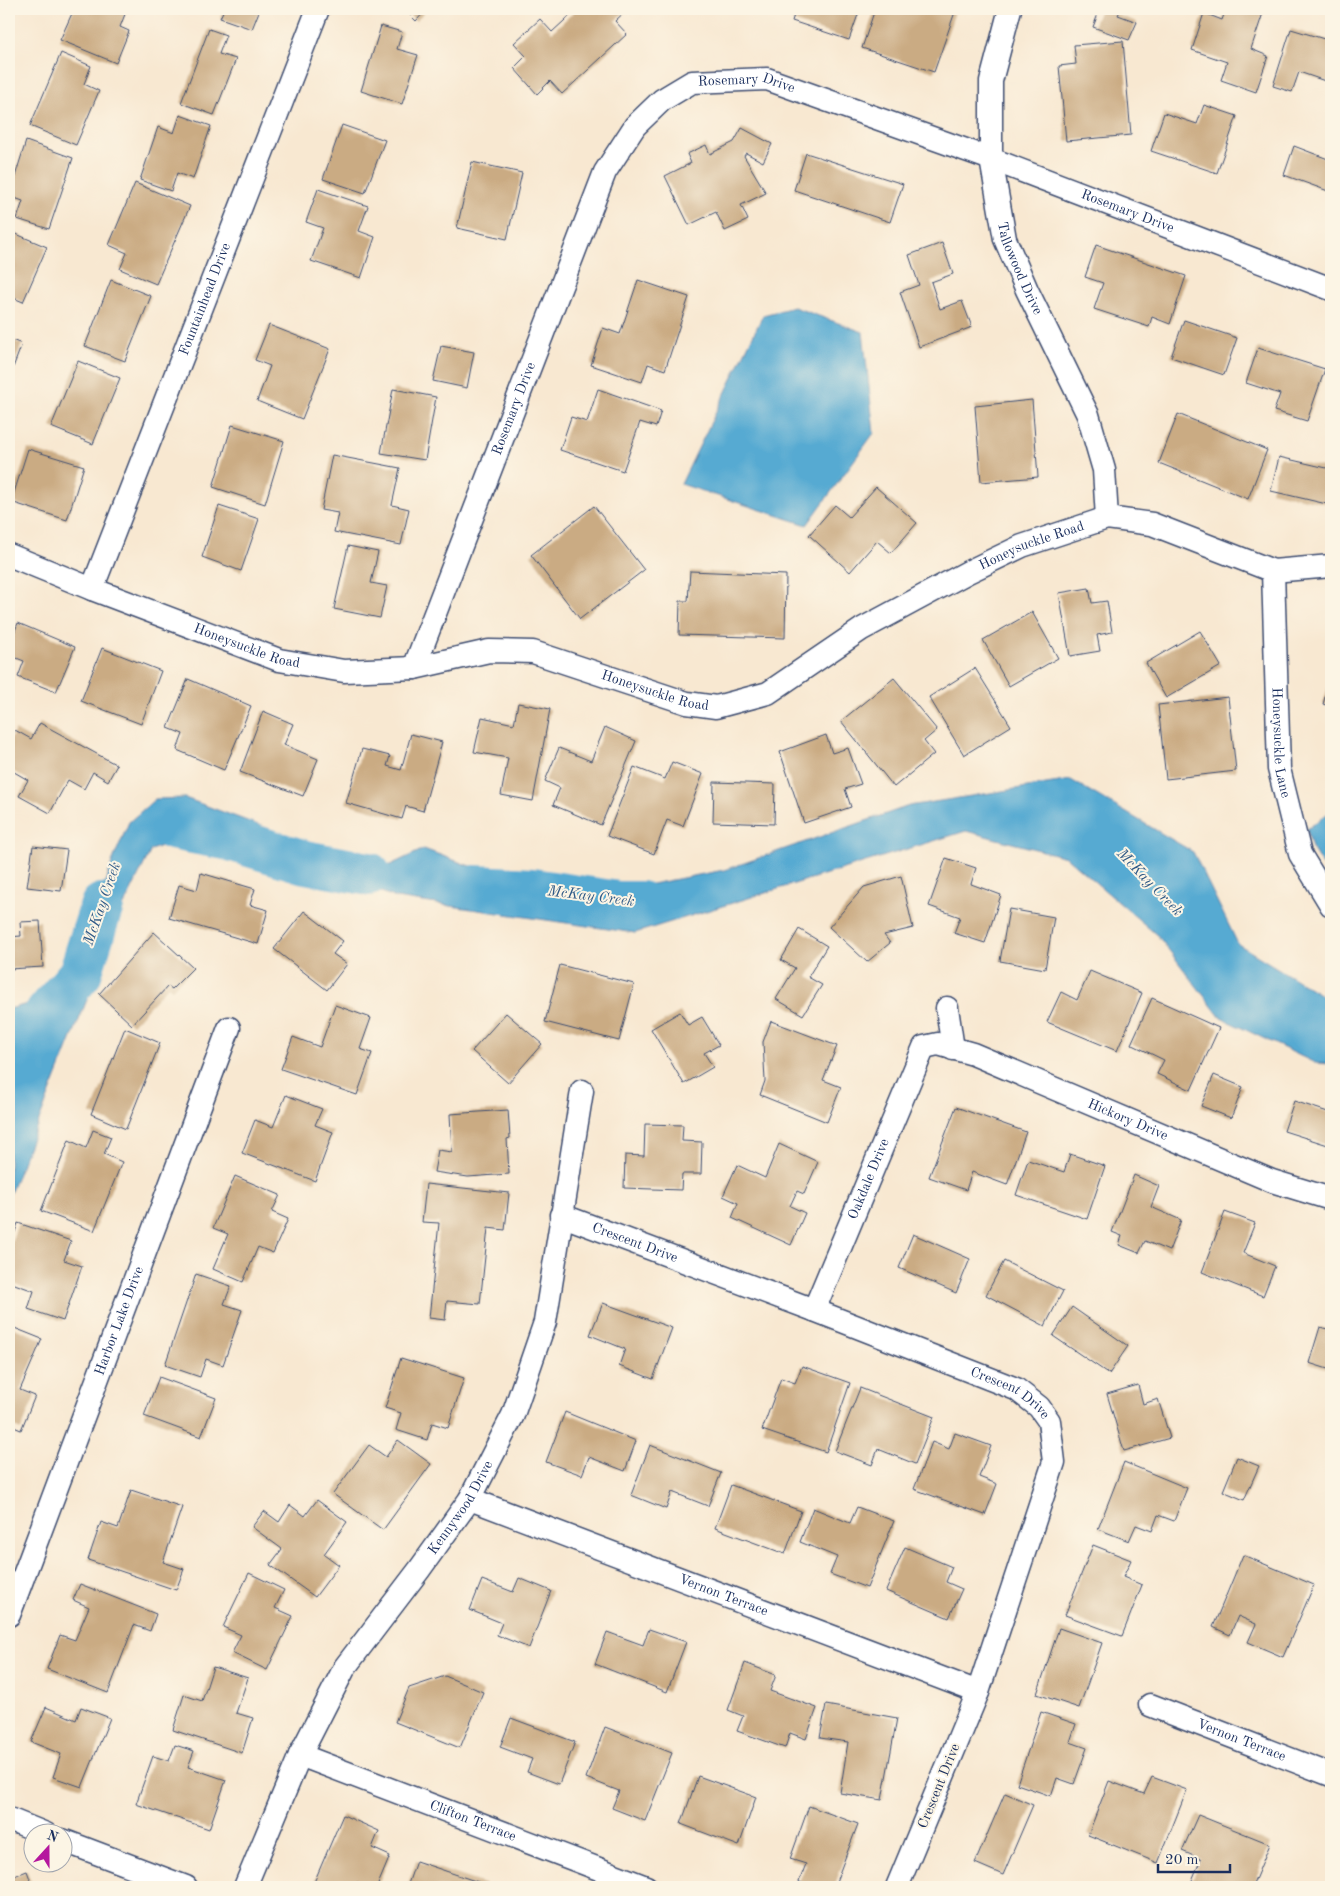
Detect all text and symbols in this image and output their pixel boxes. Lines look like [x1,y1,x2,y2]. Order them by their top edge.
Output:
street label: Rosemary Drive [698,71,797,95]
street label: Rosemary Drive [1079,187,1176,235]
street label: Tallowood Drive [995,221,1045,317]
street label: Fountainhead Drive [177,241,233,357]
street label: Rosemary Drive [490,360,538,457]
street label: Honeysuckle Road [977,519,1086,573]
street label: Honeysuckle Road [192,621,301,670]
street label: Honeysuckle Road [600,668,710,713]
street label: Honeysuckle Lane [1270,687,1293,799]
water label: McKay Creek [1113,846,1185,920]
water label: McKay Creek [81,860,124,949]
water label: McKay Creek [546,884,635,910]
street label: Hickory Drive [1086,1097,1170,1143]
street label: Oakdale Drive [846,1137,892,1221]
street label: Crescent Drive [590,1220,680,1265]
street label: Harbor Lake Drive [92,1265,146,1377]
street label: Crescent Drive [968,1365,1052,1421]
street label: Kennywood Drive [425,1458,495,1557]
street label: Vernon Terrace [677,1572,770,1619]
street label: Vernon Terrace [1195,1717,1288,1764]
street label: Crescent Drive [916,1742,962,1830]
street label: Clifton Terrace [428,1798,518,1844]
north arrow [22,1824,72,1874]
text: N [45,1828,60,1845]
scale bar [1158,1841,1230,1873]
text: 20 m [1165,1853,1199,1868]

